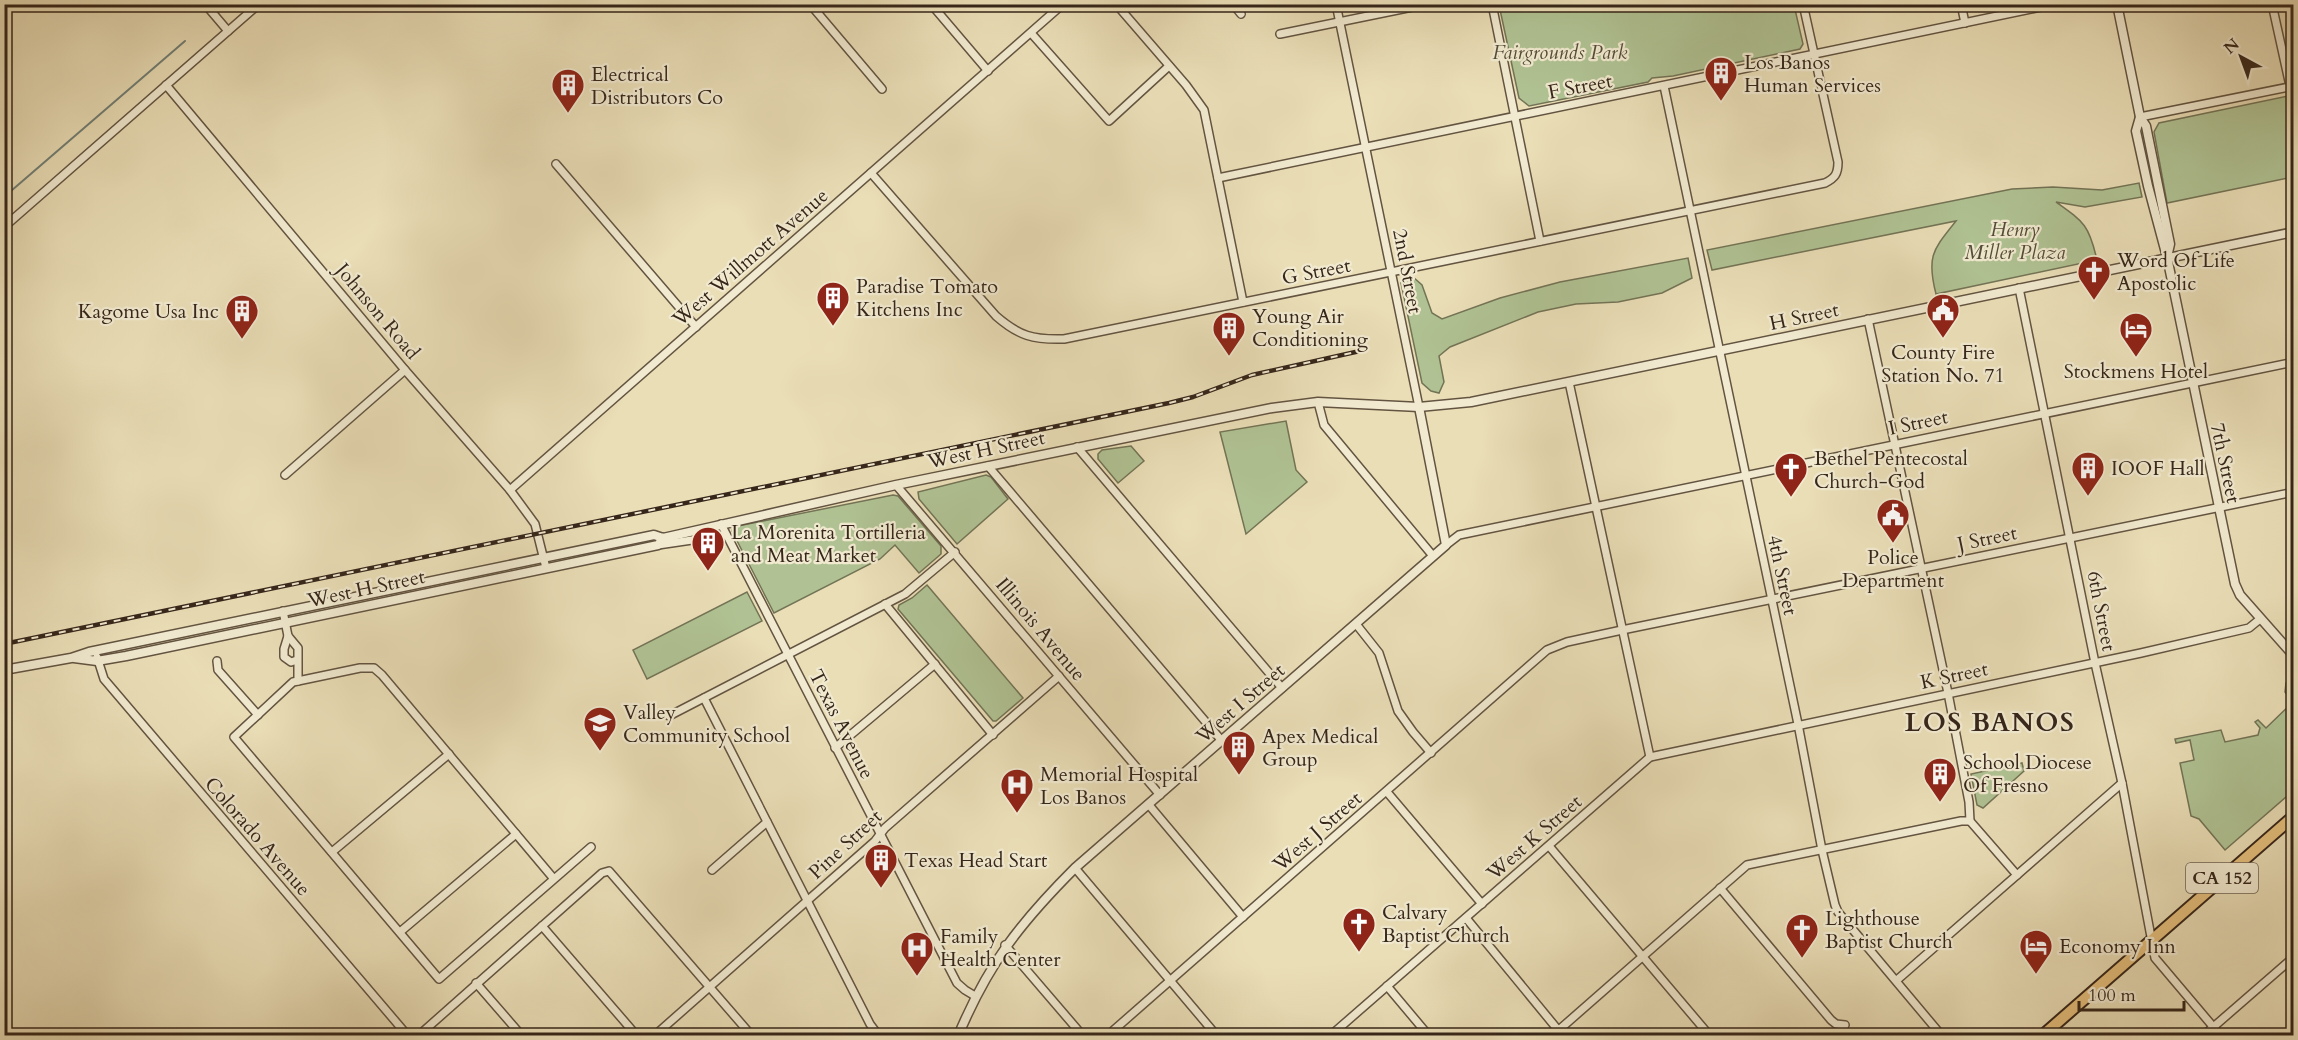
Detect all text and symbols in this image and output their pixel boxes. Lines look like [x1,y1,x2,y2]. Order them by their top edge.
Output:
north arrow [2211,27,2271,87]
text: N [2219,34,2244,59]
park label: Fairgrounds Park [1493,39,1628,66]
place label: Los Banos Human Services [1744,49,1881,99]
building icon: Los Banos Human Services [1703,55,1739,102]
place label: Electrical Distributors Co [591,61,723,111]
building icon: Electrical Distributors Co [550,67,586,114]
street label: F Street [1546,67,1615,106]
street label: West Willmott Avenue [666,182,834,333]
park label: Henry Miller Plaza [1964,216,2066,266]
street label: 2nd Street [1386,226,1429,316]
place label: Word Of Life Apostolic [2116,247,2235,297]
street label: G Street [1279,251,1353,291]
church icon: Word Of Life Apostolic [2076,254,2112,301]
street label: Johnson Road [327,255,426,366]
place label: Paradise Tomato Kitchens Inc [856,273,998,323]
building icon: Paradise Tomato Kitchens Inc [815,280,851,327]
public building icon: County Fire Station No. 71 [1925,292,1961,339]
building icon: Kagome Usa Inc [224,293,260,340]
street label: H Street [1767,296,1842,337]
place label: Kagome Usa Inc [78,298,219,325]
place label: Young Air Conditioning [1252,303,1369,353]
building icon: Young Air Conditioning [1211,310,1247,357]
hotel icon: Stockmens Hotel [2118,311,2154,358]
place label: County Fire Station No. 71 [1881,339,2005,389]
place label: Stockmens Hotel [2064,358,2208,385]
street label: I Street [1886,403,1951,442]
street label: 7th Street [2204,421,2247,506]
street label: West H Street [924,424,1048,475]
place label: Bethel Pentecostal Church-God [1814,445,1968,495]
building icon: IOOF Hall [2070,450,2106,497]
church icon: Bethel Pentecostal Church-God [1773,451,1809,498]
place label: IOOF Hall [2111,455,2205,482]
public building icon: Police Department [1875,497,1911,544]
place label: La Morenita Tortilleria and Meat Market [731,519,926,569]
street label: J Street [1952,519,2020,559]
building icon: La Morenita Tortilleria and Meat Market [690,525,726,572]
street label: 4th Street [1761,533,1804,618]
place label: Police Department [1842,544,1945,594]
street label: West H Street [304,563,428,614]
street label: 6th Street [2081,569,2123,654]
street label: Illinois Avenue [989,572,1092,687]
street label: K Street [1918,655,1991,696]
street label: West I Street [1189,657,1291,750]
street label: Texas Avenue [802,665,881,783]
place label: Valley Community School [623,699,790,749]
school or university icon: Valley Community School [582,705,618,752]
district label: LOS BANOS [1905,705,2075,740]
place label: Apex Medical Group [1262,723,1378,773]
building icon: Apex Medical Group [1221,729,1257,776]
place label: School Diocese Of Fresno [1963,749,2092,799]
building icon: School Diocese Of Fresno [1922,756,1958,803]
place label: Memorial Hospital Los Banos [1040,761,1198,811]
hospital icon: Memorial Hospital Los Banos [999,767,1035,814]
street label: Colorado Avenue [198,771,317,902]
street label: West J Street [1266,785,1368,878]
street label: West K Street [1480,788,1588,887]
street label: Pine Street [803,803,888,885]
building icon: Texas Head Start [863,842,899,889]
place label: Texas Head Start [904,847,1048,874]
road number: CA 152 [2186,863,2258,893]
place label: Calvary Baptist Church [1382,899,1510,949]
place label: Lighthouse Baptist Church [1825,905,1953,955]
church icon: Calvary Baptist Church [1341,906,1377,953]
church icon: Lighthouse Baptist Church [1784,912,1820,959]
place label: Family Health Center [940,923,1061,973]
hotel icon: Economy Inn [2018,928,2054,975]
hospital icon: Family Health Center [899,930,935,977]
place label: Economy Inn [2059,933,2176,960]
scale bar [2079,974,2184,1012]
text: 100 m [2088,983,2136,1008]

